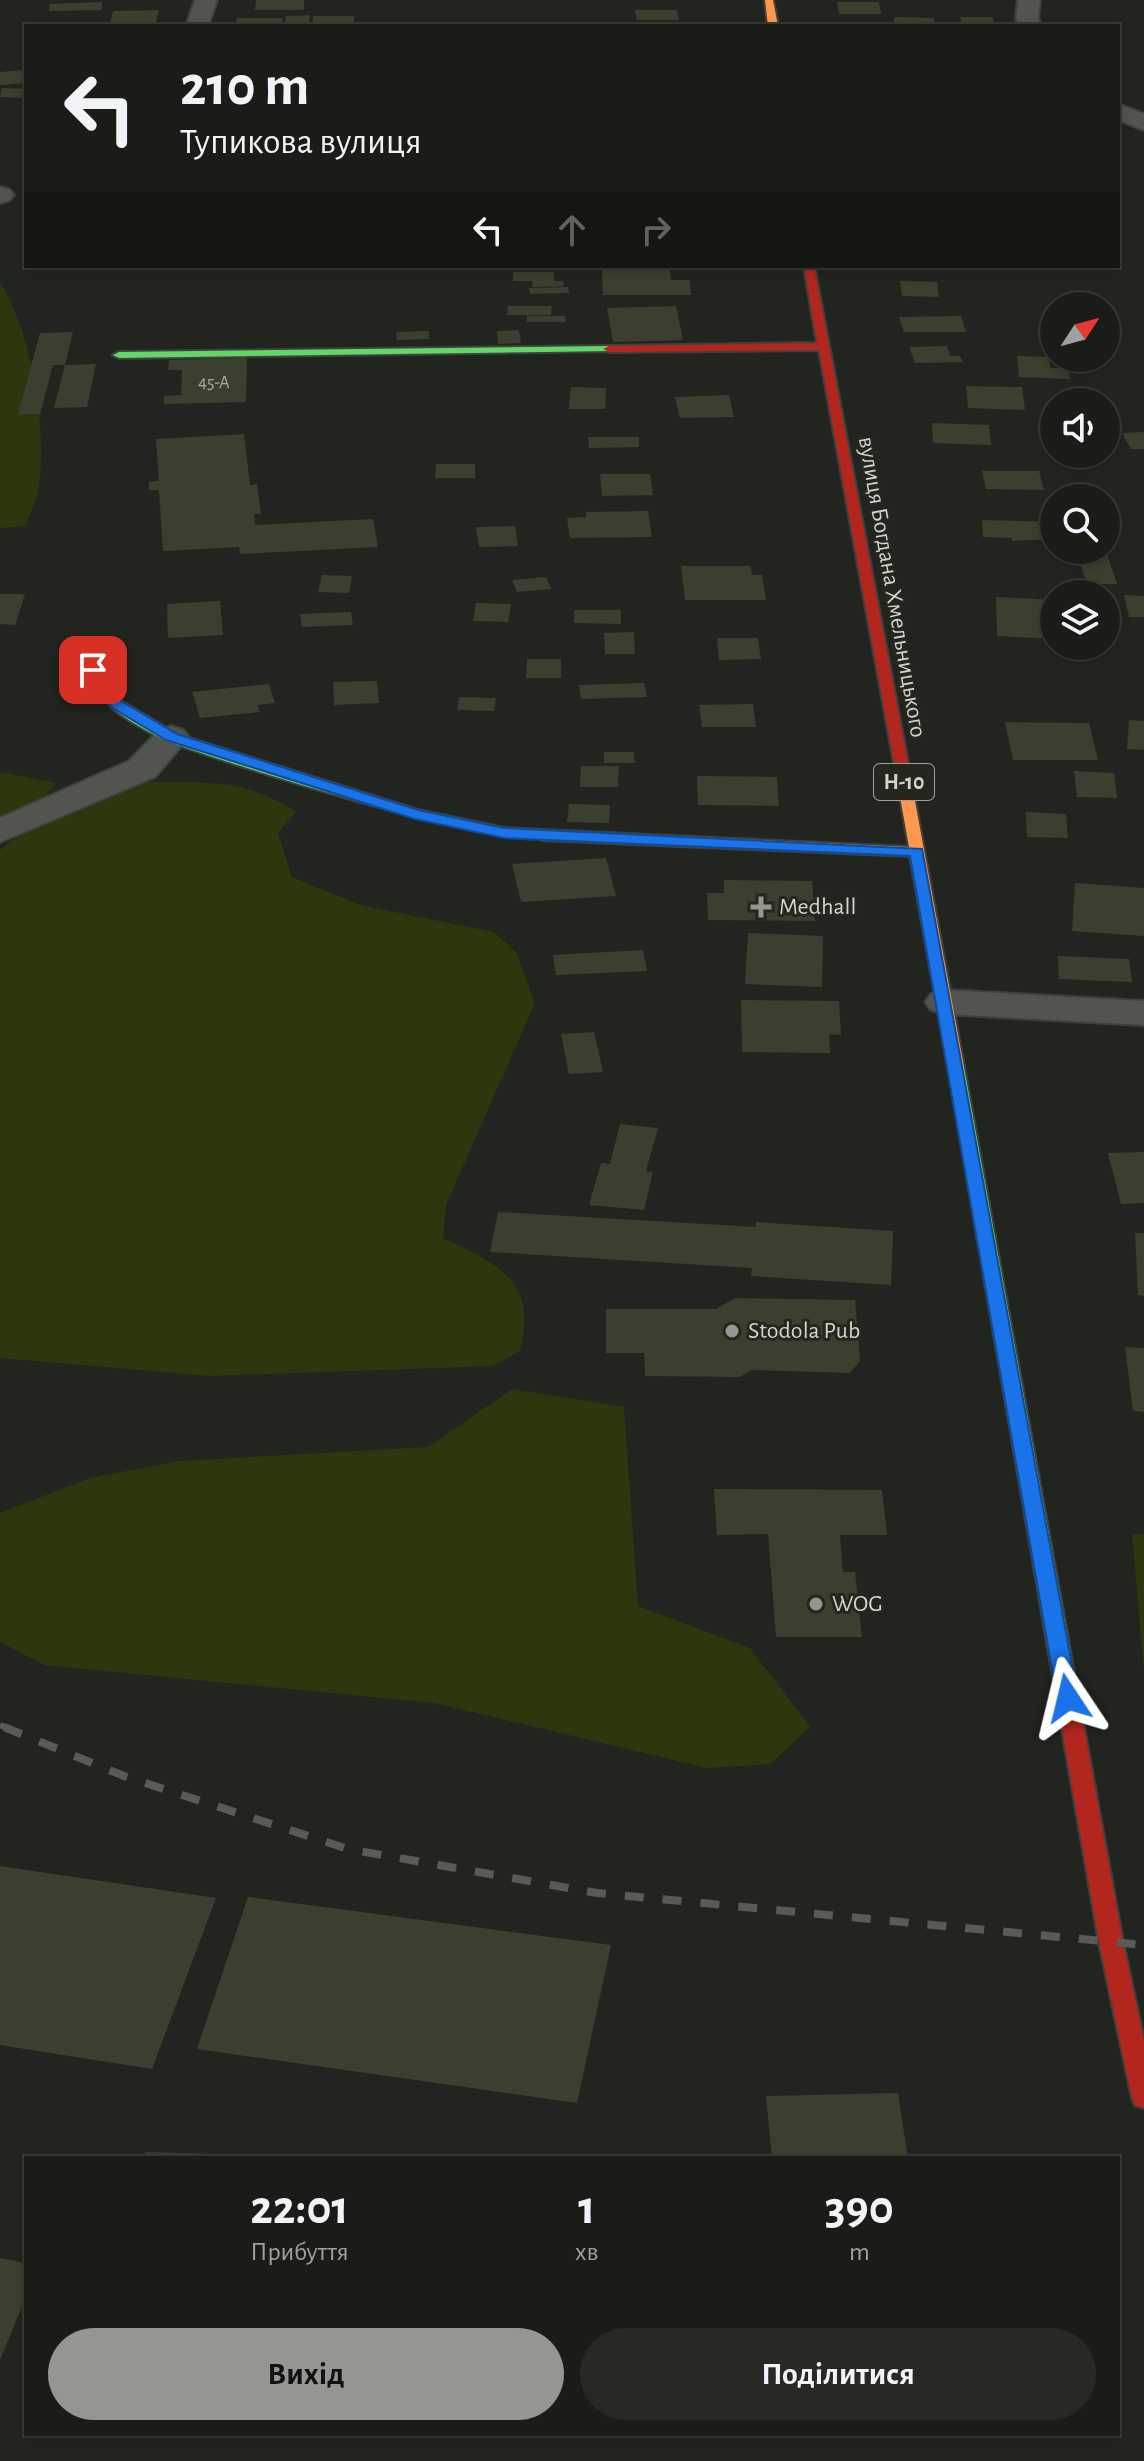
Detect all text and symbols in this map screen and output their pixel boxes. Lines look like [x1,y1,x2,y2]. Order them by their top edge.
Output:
icon: left [48,56,152,160]
text: 210 m [180,59,309,115]
text: Тупикова вулиця [180,124,422,160]
icon: left [466,208,510,252]
icon: ahead [550,208,594,252]
icon: right [634,208,678,252]
north arrow [1040,292,1120,372]
map controls [1040,292,1120,660]
house number: 45-А [198,374,230,392]
button: sound [1040,388,1120,468]
street label: вулиця Богдана Хмельницького [854,435,930,739]
button: search [1040,484,1120,564]
button: layers [1040,580,1120,660]
pin [59,636,127,704]
icon: arrive [71,648,115,692]
road number: Н-10 [874,764,934,800]
place label: Medhall [779,895,856,919]
marker: Medhall [750,896,772,918]
place label: Stodola Pub [748,1319,860,1343]
marker: Stodola Pub [723,1322,741,1340]
place label: WOG [832,1592,883,1616]
marker: WOG [807,1595,825,1613]
position arrow [1026,1656,1110,1740]
text: 22:01 [250,2185,349,2233]
text: 1 [578,2185,595,2233]
text: 390 [825,2185,894,2233]
text: Прибуття [250,2239,349,2265]
text: хв [575,2239,599,2265]
text: m [849,2239,870,2265]
button: Вихід [48,2328,564,2420]
button: Поділитися [580,2328,1096,2420]

